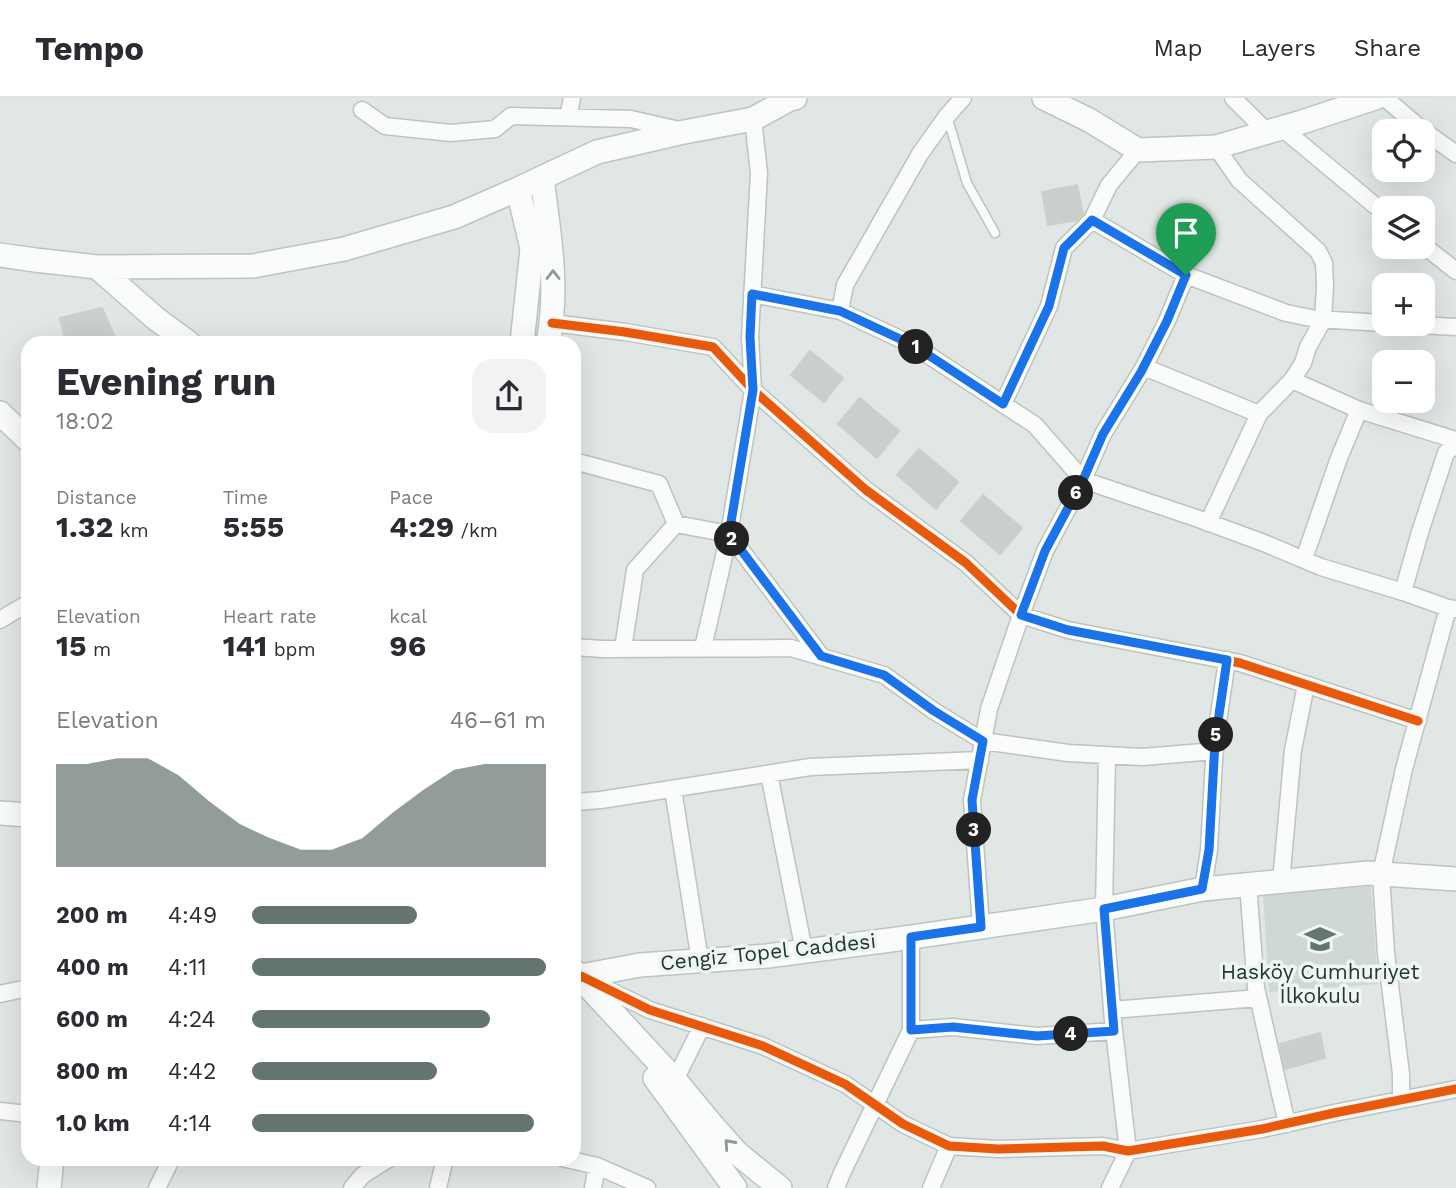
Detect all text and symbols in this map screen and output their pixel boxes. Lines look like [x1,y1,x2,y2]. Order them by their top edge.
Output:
text: Tempo [35,29,144,68]
text: Map [1154,34,1202,62]
text: Layers [1240,34,1316,62]
text: Share [1354,34,1421,62]
map controls [1372,119,1435,413]
button: locate [1372,119,1435,182]
button: layers [1372,196,1435,259]
pin [1156,203,1216,275]
icon: arrive [1167,214,1205,252]
one-way arrow [545,269,561,280]
button: + [1372,273,1435,336]
pin: 1 [898,330,934,364]
text: 1 [911,335,920,358]
button: − [1372,350,1435,413]
button: share [472,359,546,433]
text: Evening run [56,360,276,404]
text: 18:02 [56,408,114,435]
pin: 6 [1058,476,1094,510]
text: 6 [1070,481,1081,504]
text: Distance [56,486,137,509]
text: Time [223,486,268,509]
text: Pace [389,486,433,509]
text: 1.32 [56,509,113,544]
text: 5:55 [223,509,284,544]
text: 4:29 [389,509,454,544]
text: km [113,519,149,542]
text: /km [454,519,498,542]
pin: 2 [714,522,750,556]
text: 2 [726,527,737,550]
text: Elevation [56,605,141,628]
text: Heart rate [223,605,317,628]
text: kcal [389,605,427,628]
text: 15 [56,628,86,663]
text: 141 [223,628,267,663]
text: 96 [389,628,426,663]
text: m [86,638,111,661]
text: bpm [267,638,316,661]
text: Elevation [56,707,159,734]
text: 46–61 m [450,707,546,734]
pin: 5 [1198,718,1234,752]
text: 5 [1210,723,1221,746]
pin: 3 [956,812,992,848]
text: 3 [968,818,979,841]
text: 200 m [56,902,128,929]
text: 4:49 [168,902,217,929]
school or university icon: Hasköy Cumhuriyet İlkokulu [1303,922,1337,956]
street label: Cengiz Topel Caddesi [659,928,877,975]
text: 400 m [56,954,129,981]
text: 4:11 [168,954,207,981]
place label: Hasköy Cumhuriyet İlkokulu [1221,959,1419,1008]
text: 600 m [56,1006,128,1033]
text: 4:24 [168,1006,216,1033]
pin: 4 [1054,1016,1088,1052]
text: 4 [1064,1022,1077,1045]
text: 800 m [56,1058,128,1085]
text: 4:42 [168,1058,216,1085]
text: 1.0 km [56,1110,130,1137]
text: 4:14 [168,1110,212,1137]
one-way arrow [724,1139,737,1152]

